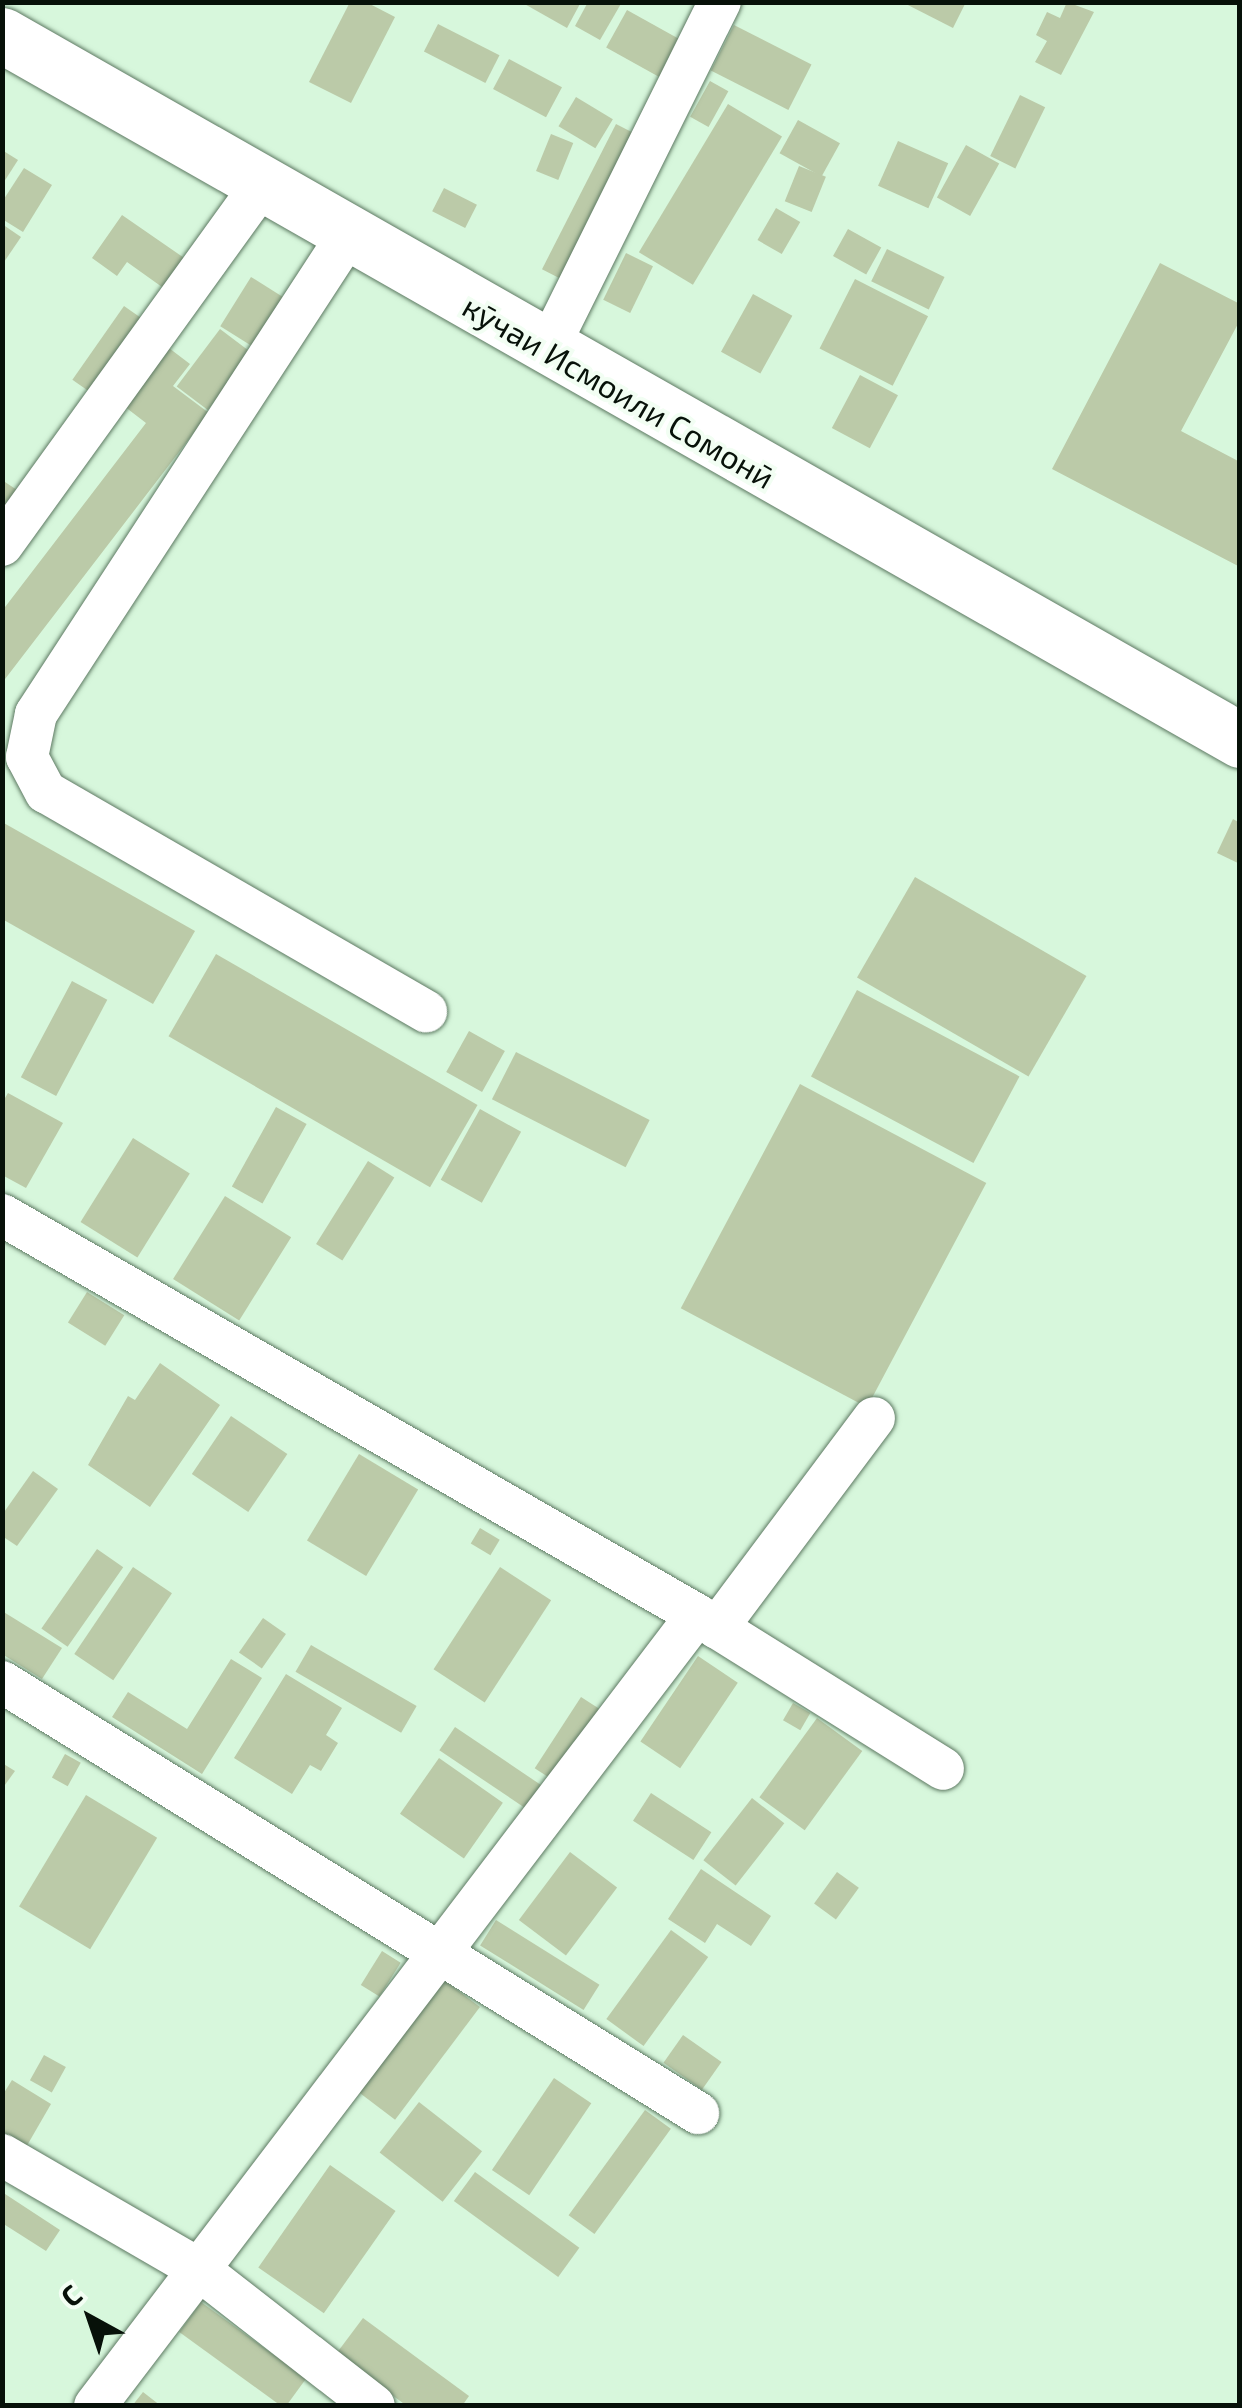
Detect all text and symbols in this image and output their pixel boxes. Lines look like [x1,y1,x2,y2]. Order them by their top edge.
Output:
street label: кӯчаи Исмоили Сомонӣ [456,286,782,496]
north arrow [40,2268,140,2368]
text: С [53,2277,88,2313]

